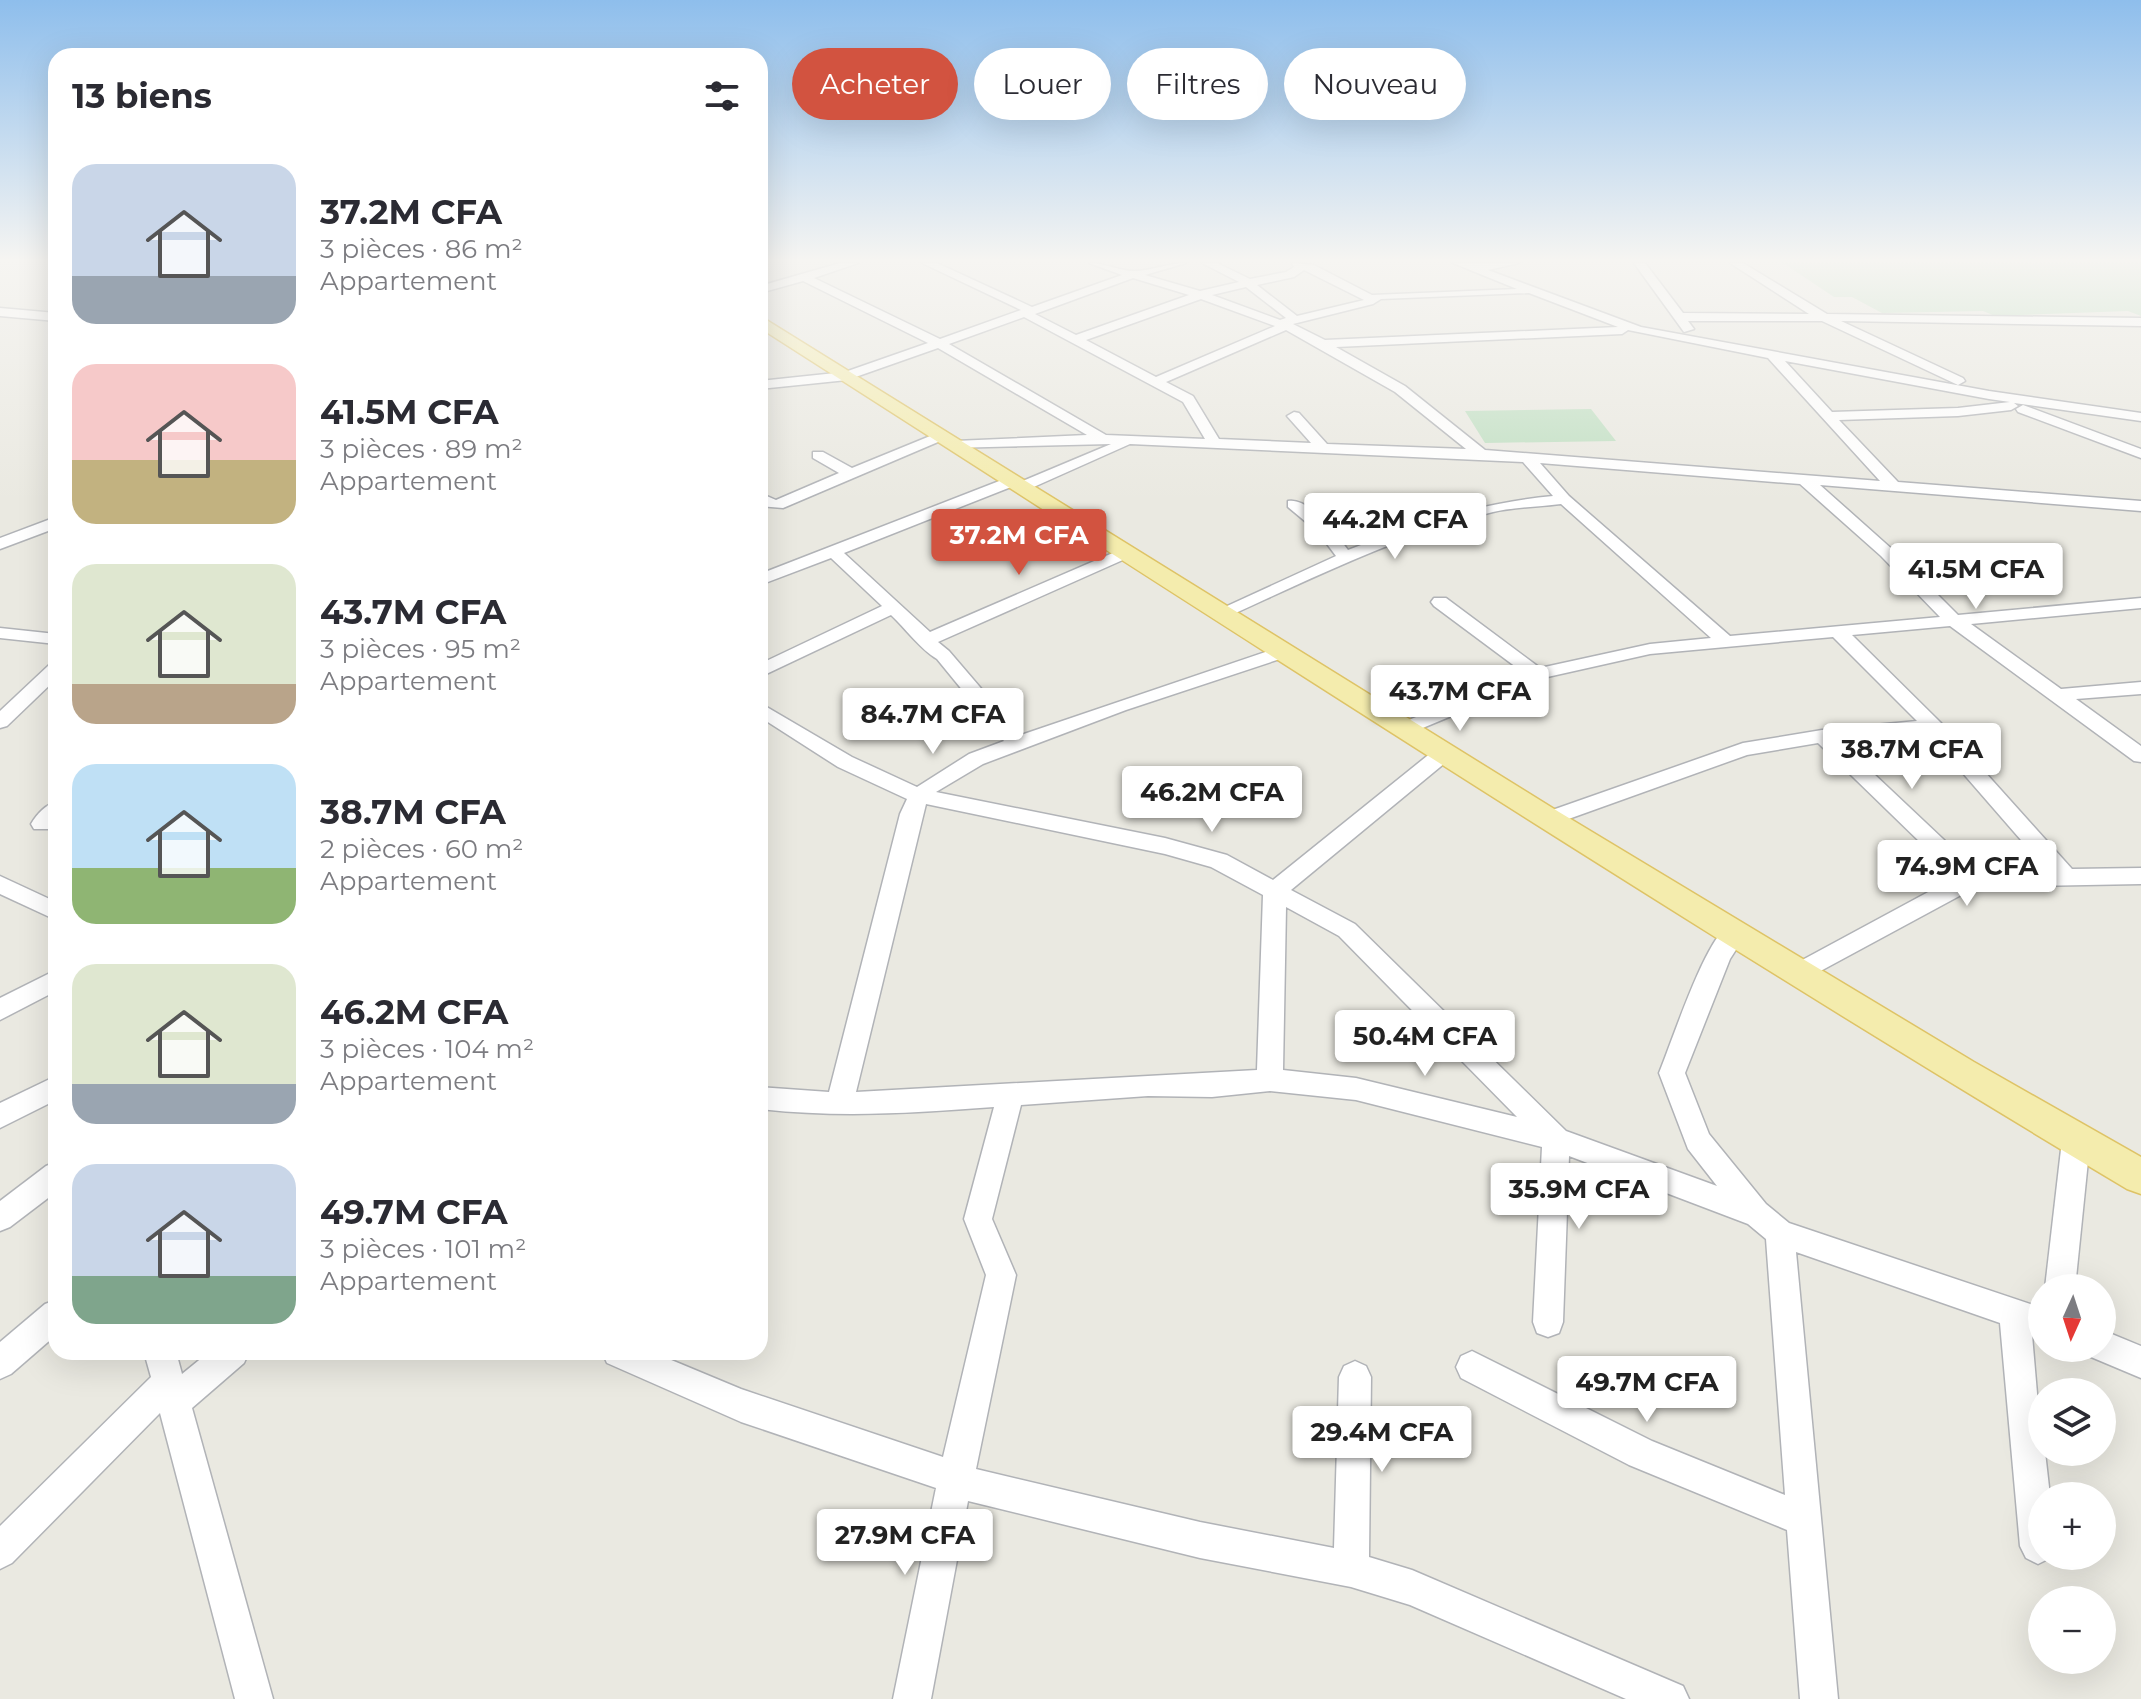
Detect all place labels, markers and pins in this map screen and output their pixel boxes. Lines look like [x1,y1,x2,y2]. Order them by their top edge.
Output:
pin: 44.2M CFA [1303,493,1487,561]
pin: 37.2M CFA [927,509,1111,577]
pin: 41.5M CFA [1884,543,2068,611]
pin: 43.7M CFA [1368,665,1552,733]
pin: 84.7M CFA [841,688,1025,756]
pin: 38.7M CFA [1820,723,2004,791]
pin: 46.2M CFA [1120,766,1304,834]
pin: 74.9M CFA [1875,840,2059,908]
pin: 50.4M CFA [1333,1010,1517,1078]
pin: 35.9M CFA [1487,1163,1671,1231]
pin: 49.7M CFA [1555,1356,1739,1424]
pin: 29.4M CFA [1290,1406,1474,1474]
pin: 27.9M CFA [813,1509,997,1577]

